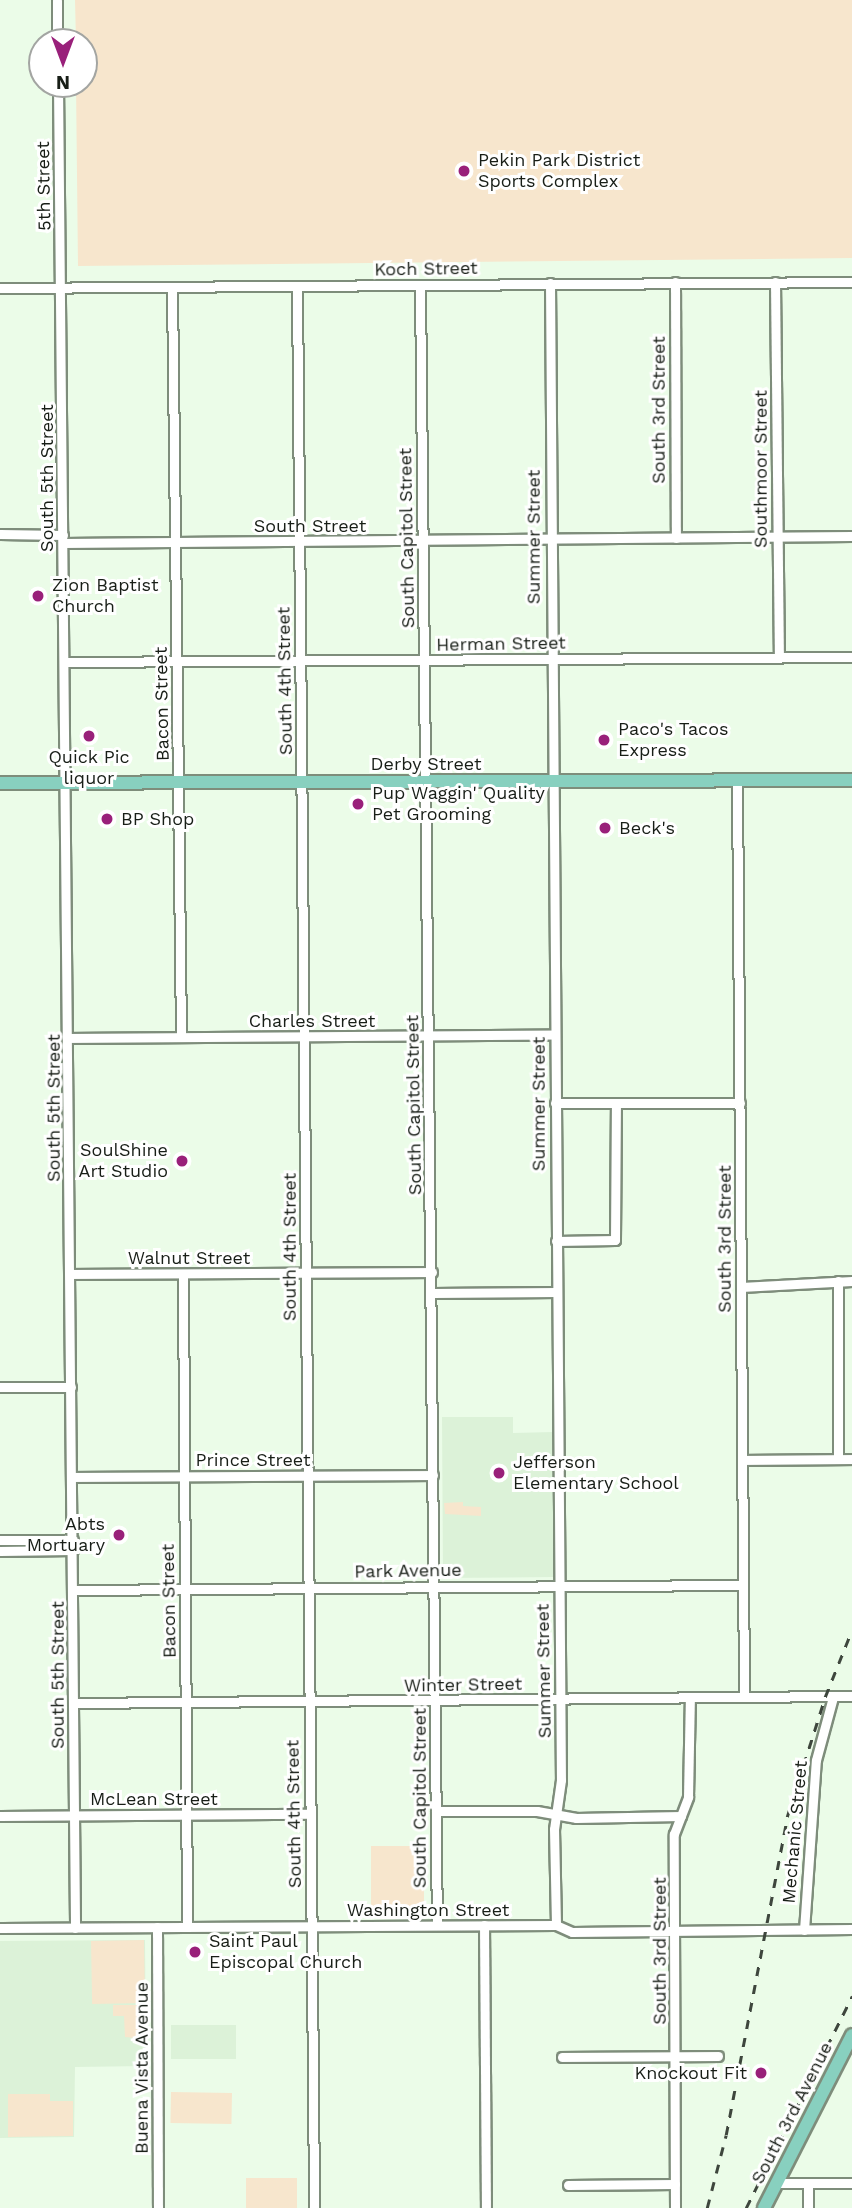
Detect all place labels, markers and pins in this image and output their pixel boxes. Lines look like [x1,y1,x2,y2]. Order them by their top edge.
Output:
place label: Pekin Park District Sports Complex [478,150,641,192]
marker: Pekin Park District Sports Complex [456,163,472,179]
place label: Zion Baptist Church [52,575,159,618]
marker: Zion Baptist Church [30,588,46,604]
place label: Paco's Tacos Express [618,719,729,762]
marker: Quick Pic liquor [81,728,97,744]
marker: Paco's Tacos Express [596,732,612,748]
place label: Quick Pic liquor [48,747,130,790]
place label: Pup Waggin' Quality Pet Grooming [372,783,545,826]
marker: Pup Waggin' Quality Pet Grooming [350,796,366,812]
place label: BP Shop [121,808,195,830]
marker: BP Shop [99,811,115,827]
place label: Beck's [619,817,675,839]
marker: Beck's [597,820,613,836]
place label: SoulShine Art Studio [79,1140,168,1182]
marker: SoulShine Art Studio [174,1153,190,1169]
place label: Jefferson Elementary School [513,1452,679,1494]
marker: Jefferson Elementary School [491,1465,507,1481]
place label: Abts Mortuary [27,1514,105,1556]
marker: Abts Mortuary [111,1527,127,1543]
place label: Saint Paul Episcopal Church [209,1931,363,1974]
marker: Saint Paul Episcopal Church [187,1944,203,1960]
place label: Knockout Fit [634,2062,747,2084]
marker: Knockout Fit [753,2065,769,2081]

